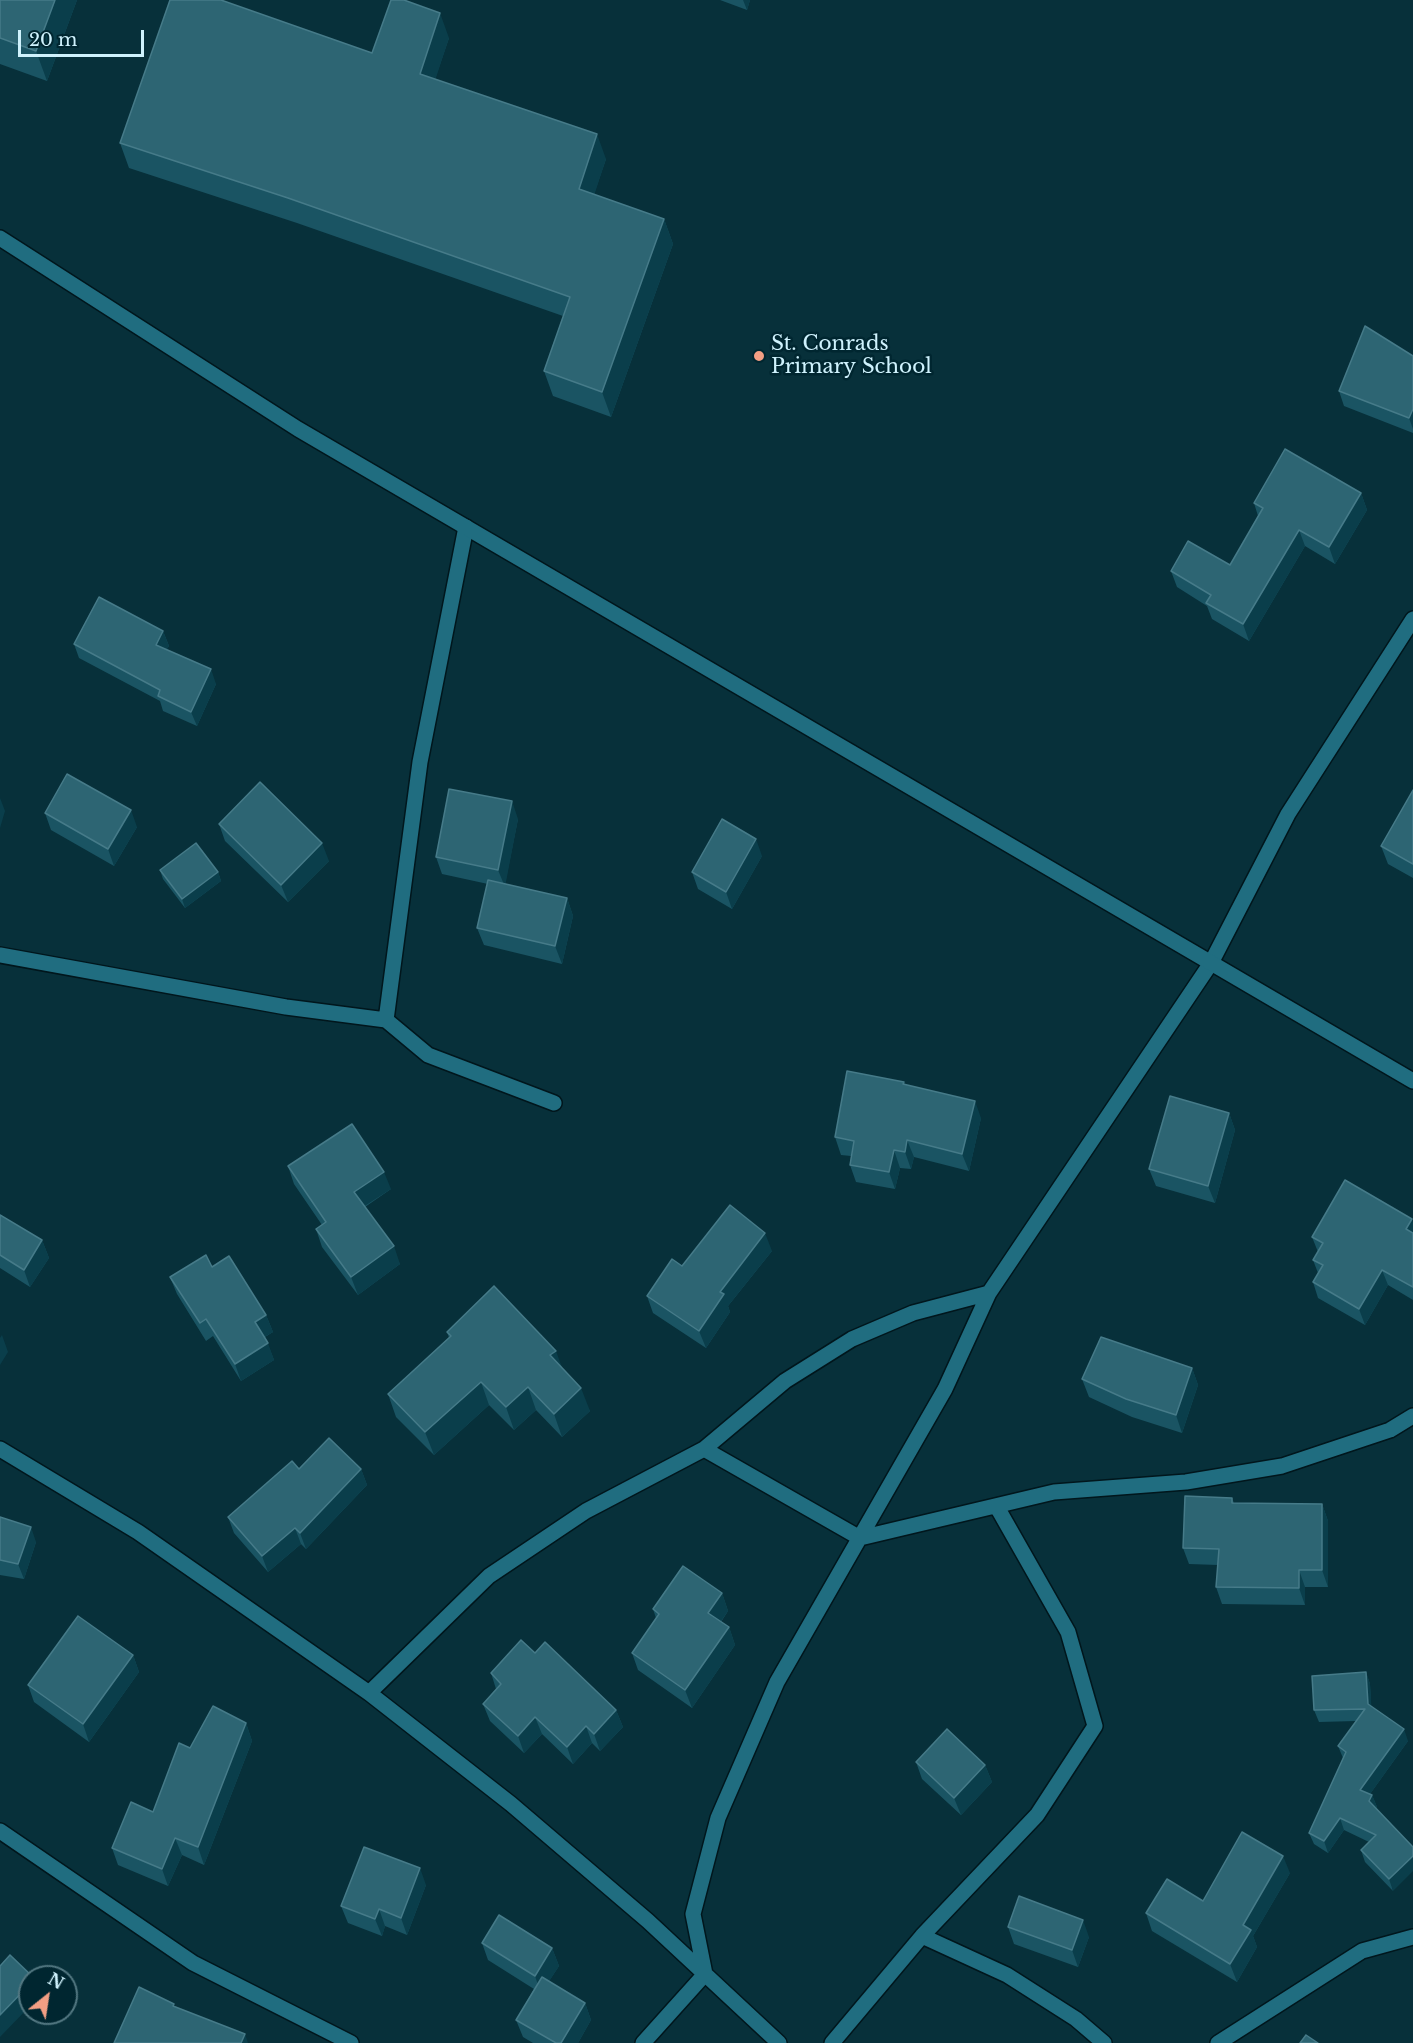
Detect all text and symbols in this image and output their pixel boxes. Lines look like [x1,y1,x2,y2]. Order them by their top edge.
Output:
scale bar [21,18,147,56]
text: 20 m [29,29,77,51]
place label: St. Conrads Primary School [771,332,932,379]
marker: St. Conrads Primary School [752,349,766,363]
north arrow [18,1965,78,2025]
text: N [44,1969,68,1994]

